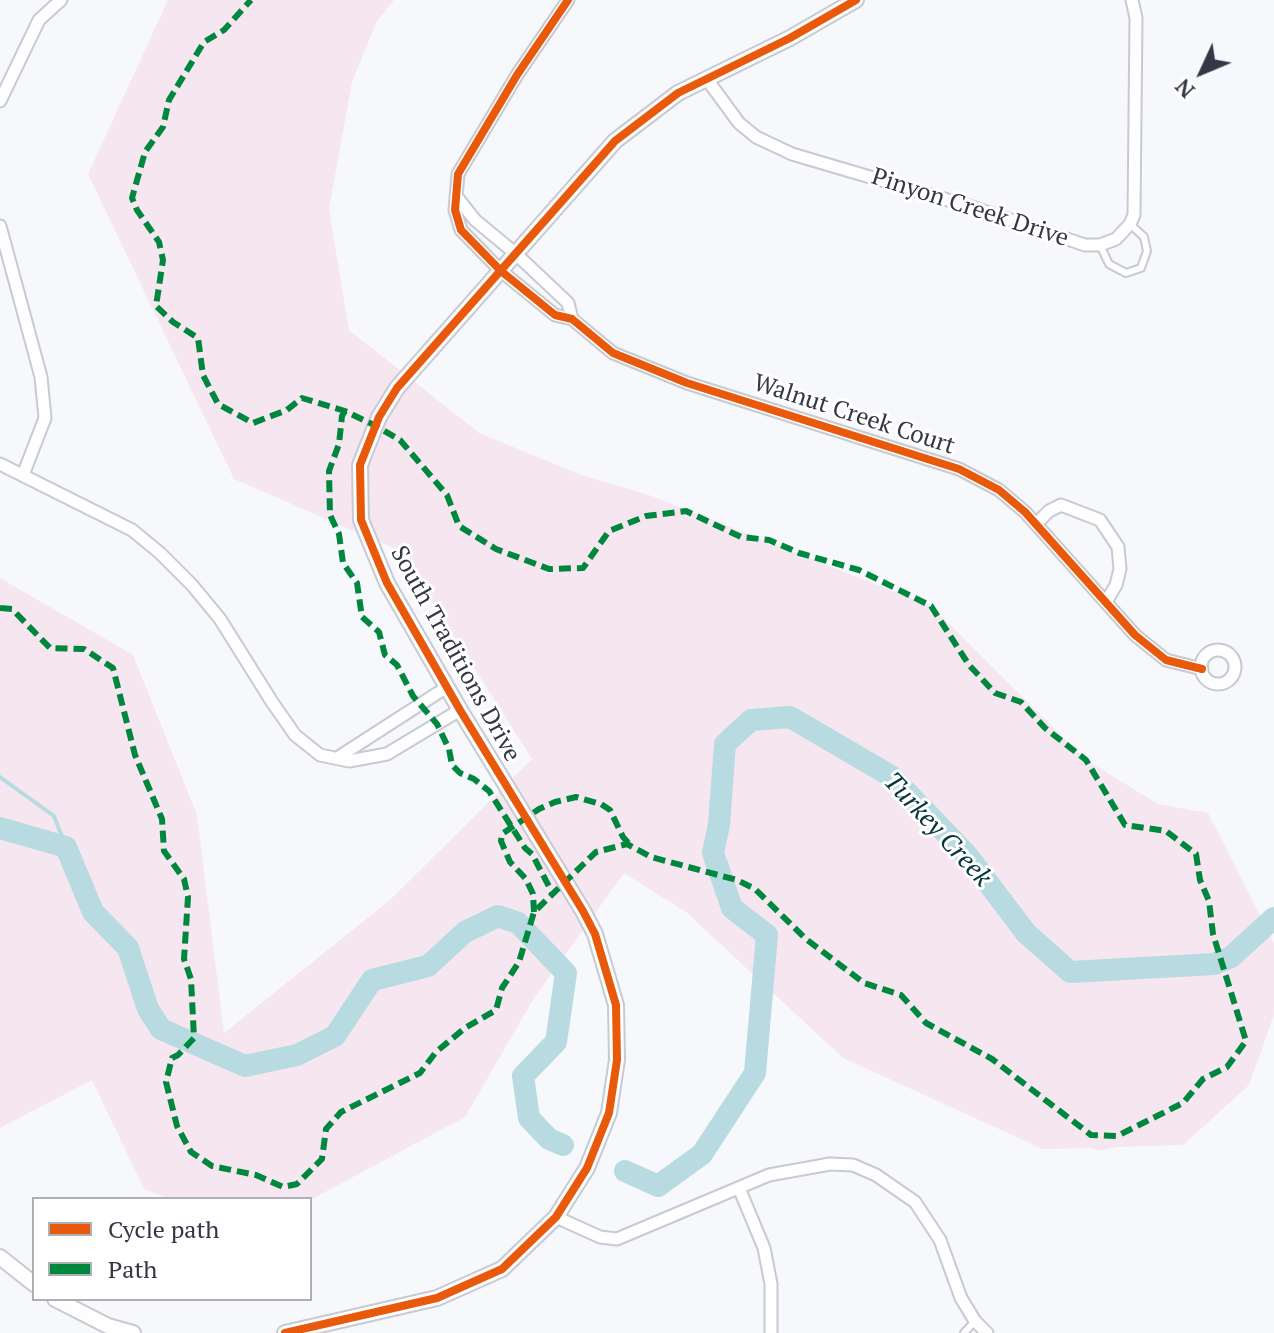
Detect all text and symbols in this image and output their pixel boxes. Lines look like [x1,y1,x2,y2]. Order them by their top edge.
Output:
north arrow [1162,32,1242,112]
text: N [1168,73,1201,105]
street label: Pinyon Creek Drive [868,163,1072,253]
street label: Walnut Creek Court [750,369,958,461]
street label: South Traditions Drive [384,541,526,767]
water label: Turkey Creek [876,767,998,893]
legend [32,1197,312,1301]
text: Cycle path [108,1213,219,1245]
text: Path [108,1253,157,1285]

